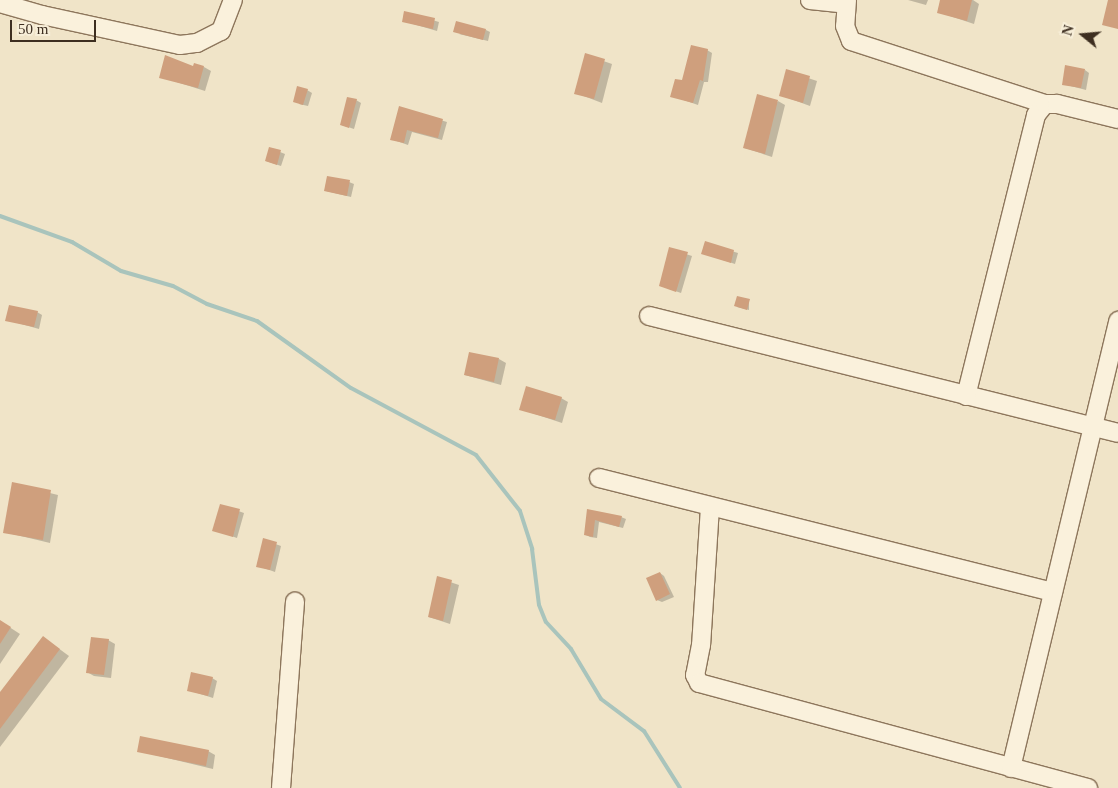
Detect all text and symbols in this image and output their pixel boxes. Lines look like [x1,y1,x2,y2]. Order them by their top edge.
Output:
scale bar [12,10,99,42]
north arrow [1058,10,1108,60]
text: 50 m [18,21,48,37]
text: N [1060,23,1077,38]

